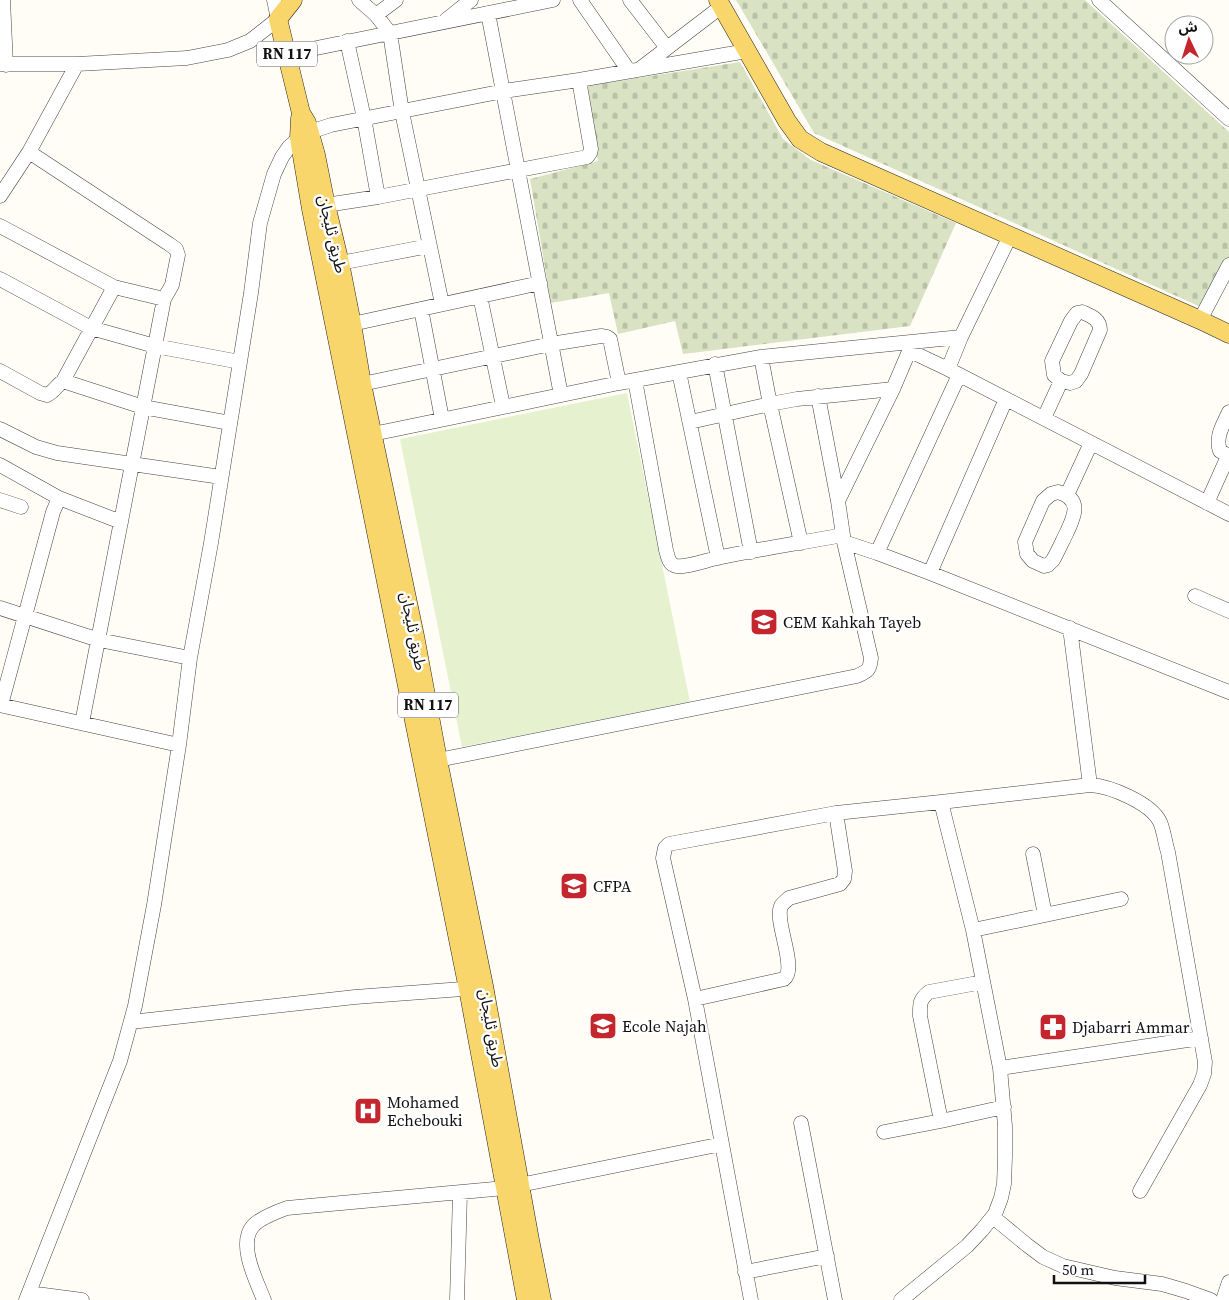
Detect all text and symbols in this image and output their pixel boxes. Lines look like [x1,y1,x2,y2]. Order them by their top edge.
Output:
north arrow [1164,15,1214,65]
text: ش [1178,16,1198,38]
road number: RN 117 [257,42,317,66]
street label: طريق ثليجان [313,193,353,275]
street label: طريق ثليجان [396,590,432,672]
school or university icon: CEM Kahkah Tayeb [749,607,779,637]
place label: CEM Kahkah Tayeb [783,611,921,633]
road number: RN 117 [398,692,458,718]
school or university icon: CFPA [559,871,589,901]
place label: CFPA [593,875,632,897]
street label: طريق ثليجان [474,987,510,1069]
school or university icon: Ecole Najah [588,1011,618,1041]
pharmacy icon: Djabarri Ammar [1038,1012,1068,1042]
place label: Ecole Najah [622,1015,707,1037]
place label: Djabarri Ammar [1072,1016,1190,1038]
place label: Mohamed Echebouki [387,1091,463,1131]
hospital icon: Mohamed Echebouki [353,1096,383,1126]
scale bar [1054,1252,1145,1284]
text: 50 m [1062,1259,1094,1280]

